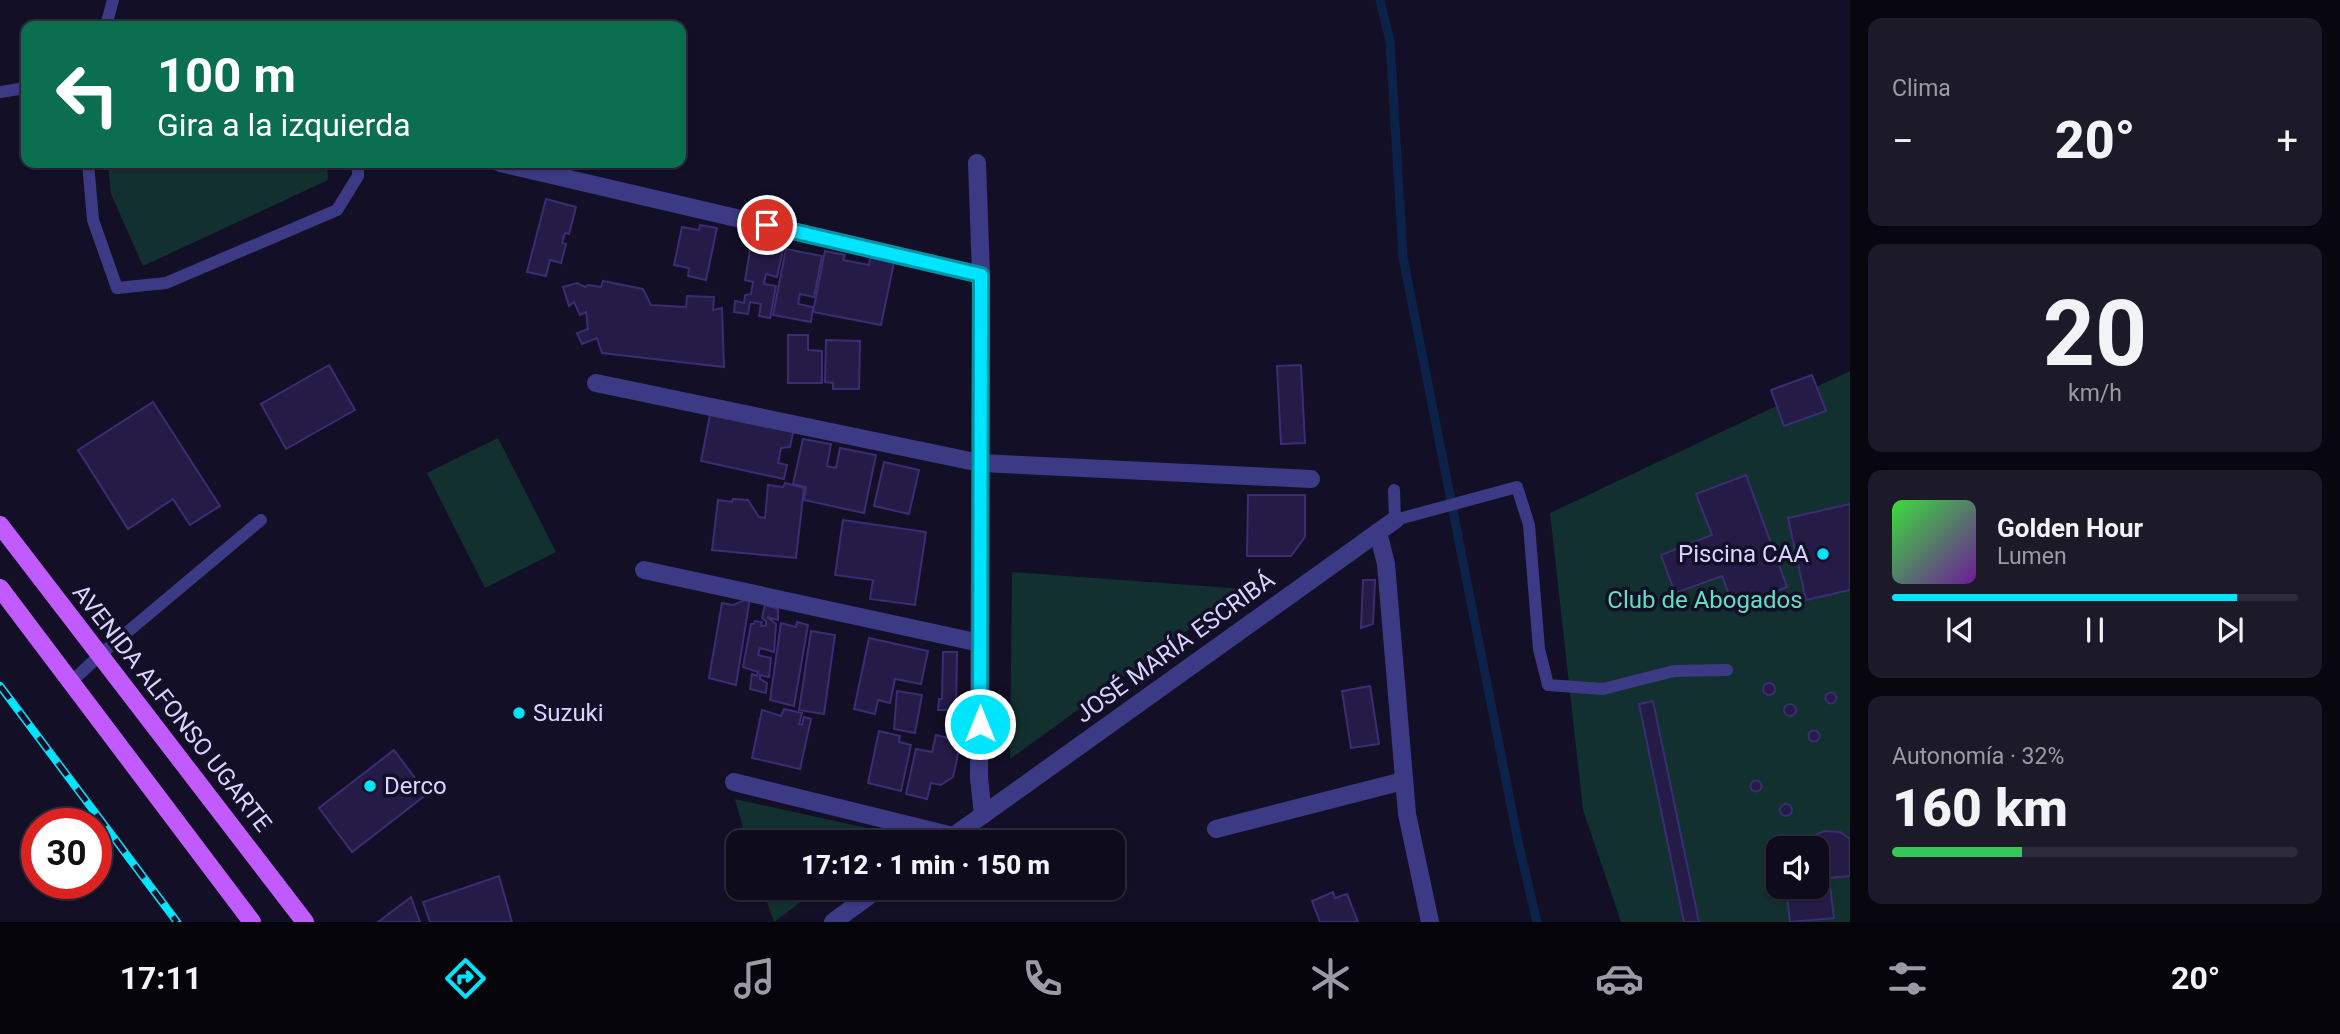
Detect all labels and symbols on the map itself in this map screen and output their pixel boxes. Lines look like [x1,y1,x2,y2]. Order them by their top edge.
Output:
pin [737,195,797,255]
place label: Piscina CAA [1678,540,1809,568]
marker: Piscina CAA [1815,546,1831,562]
street label: JOSÉ MARÍA ESCRIBÁ [1070,565,1280,729]
street label: AVENIDA ALFONSO UGARTE [67,579,277,837]
park label: Club de Abogados [1607,586,1803,614]
position arrow [943,687,1017,761]
place label: Suzuki [533,699,604,727]
marker: Suzuki [511,705,527,721]
place label: Derco [384,772,447,800]
marker: Derco [362,778,378,794]
speed limit sign: 30 [21,808,112,899]

